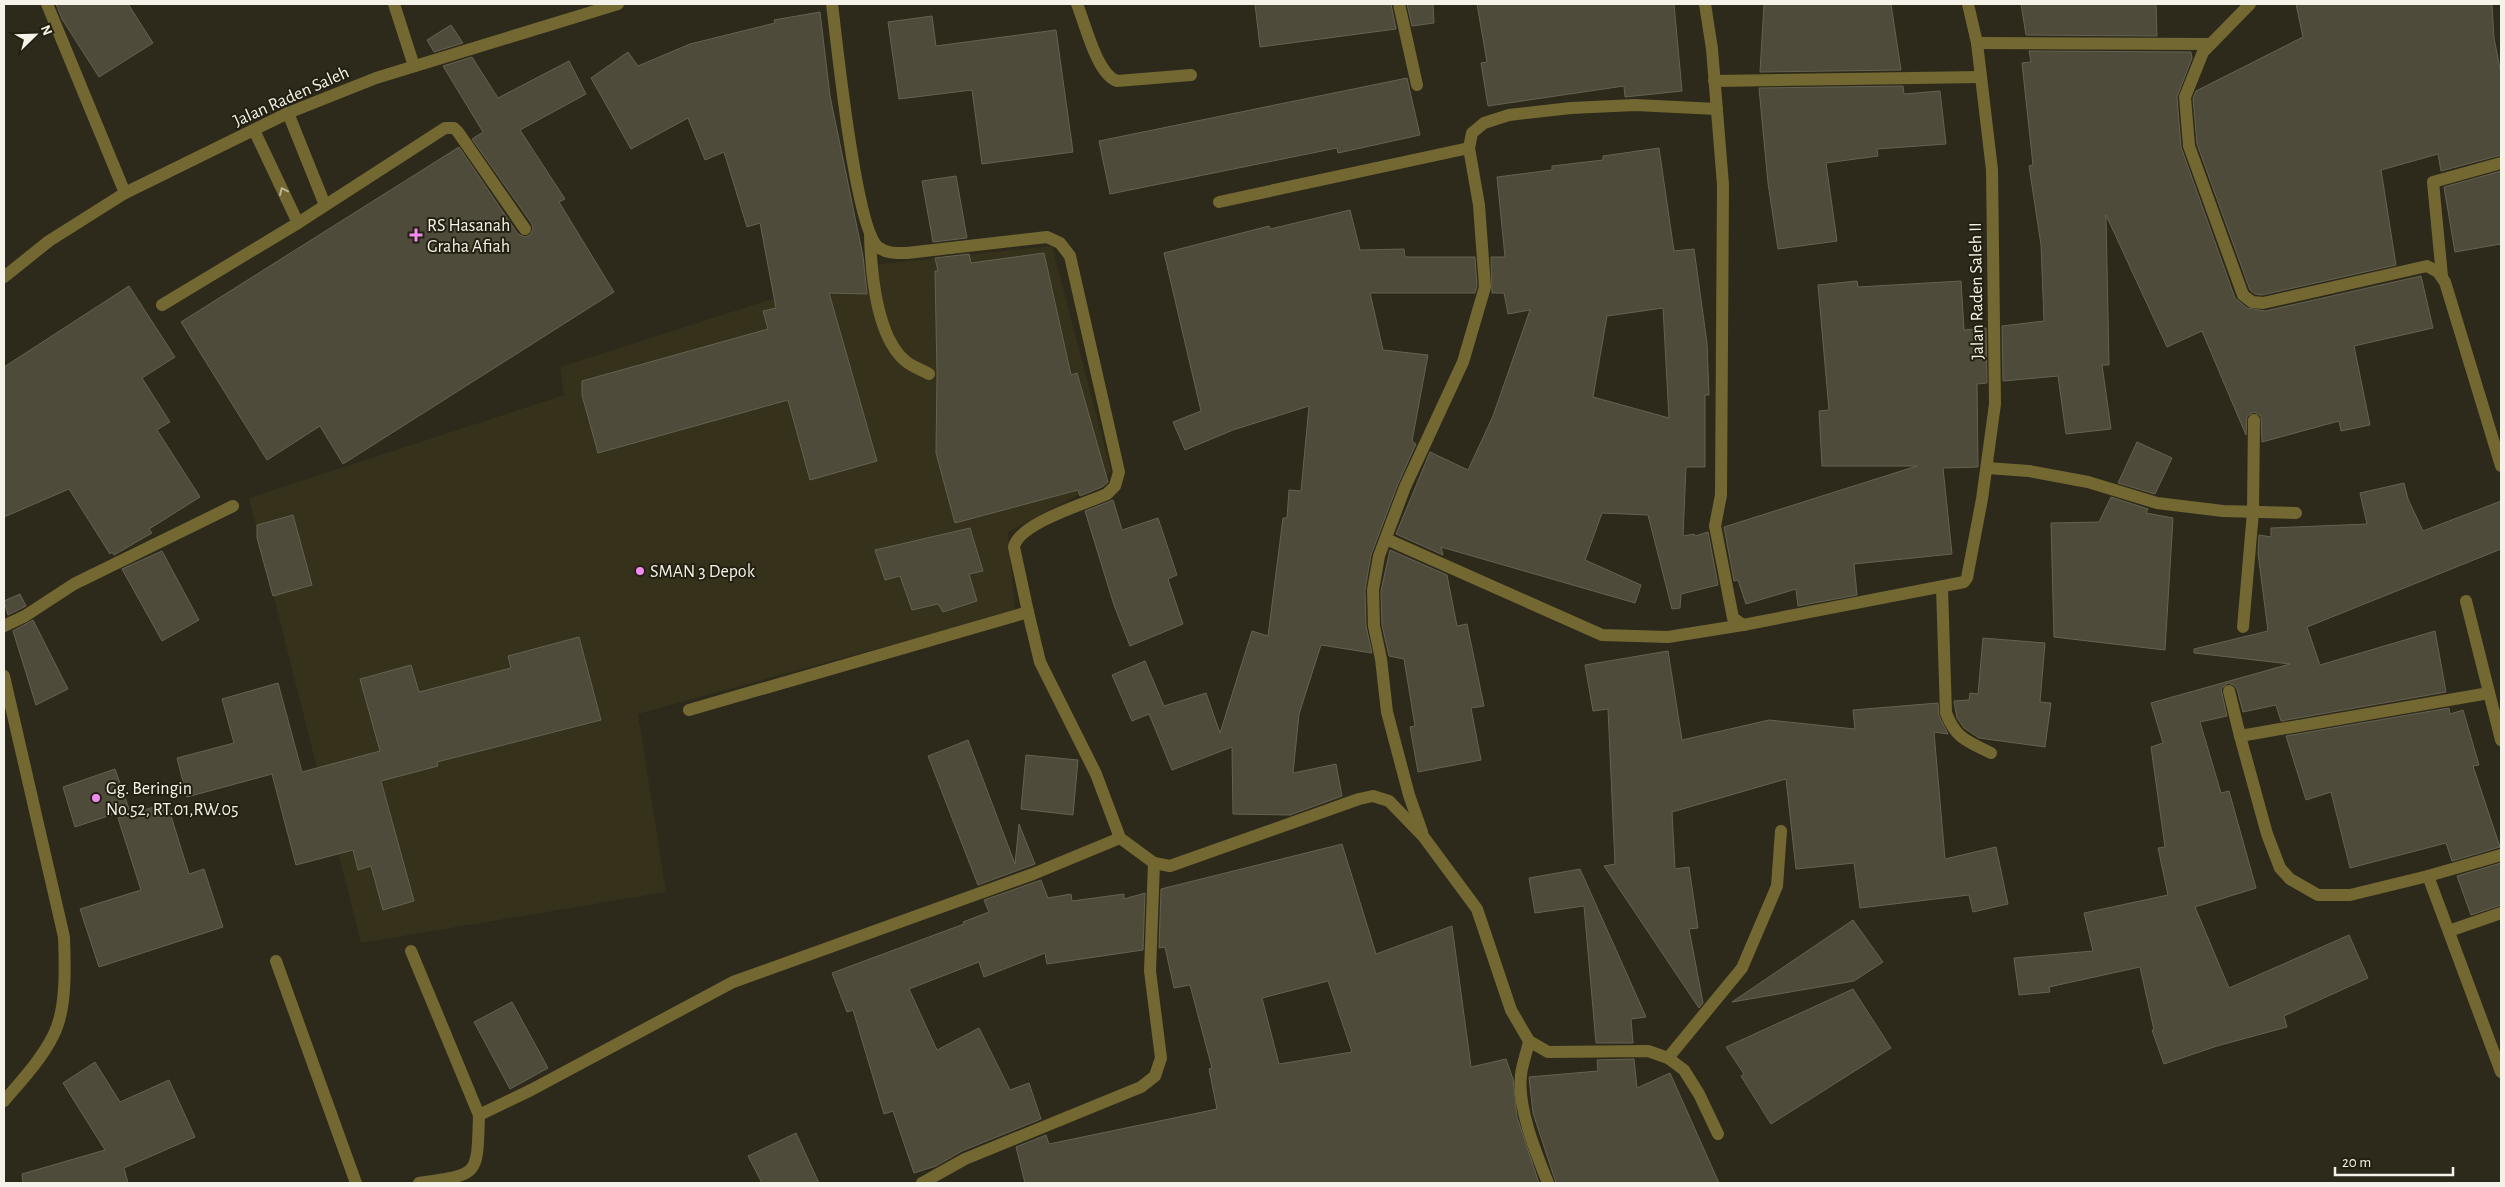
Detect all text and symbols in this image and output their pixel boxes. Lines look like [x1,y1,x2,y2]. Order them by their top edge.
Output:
north arrow [10,10,60,60]
text: N [38,23,54,38]
street label: Jalan Raden Saleh [231,63,352,131]
one-way arrow [279,187,289,196]
place label: RS Hasanah Graha Afiah [427,217,510,256]
street label: Jalan Raden Saleh II [1967,222,1987,360]
marker: RS Hasanah Graha Afiah [409,228,423,242]
place label: SMAN 3 Depok [650,563,756,581]
marker: SMAN 3 Depok [634,565,646,577]
place label: Gg. Beringin No.52, RT.01,RW.05 [106,780,239,819]
marker: Gg. Beringin No.52, RT.01,RW.05 [90,792,102,804]
scale bar [2335,1144,2452,1176]
text: 20 m [2342,1155,2371,1170]

